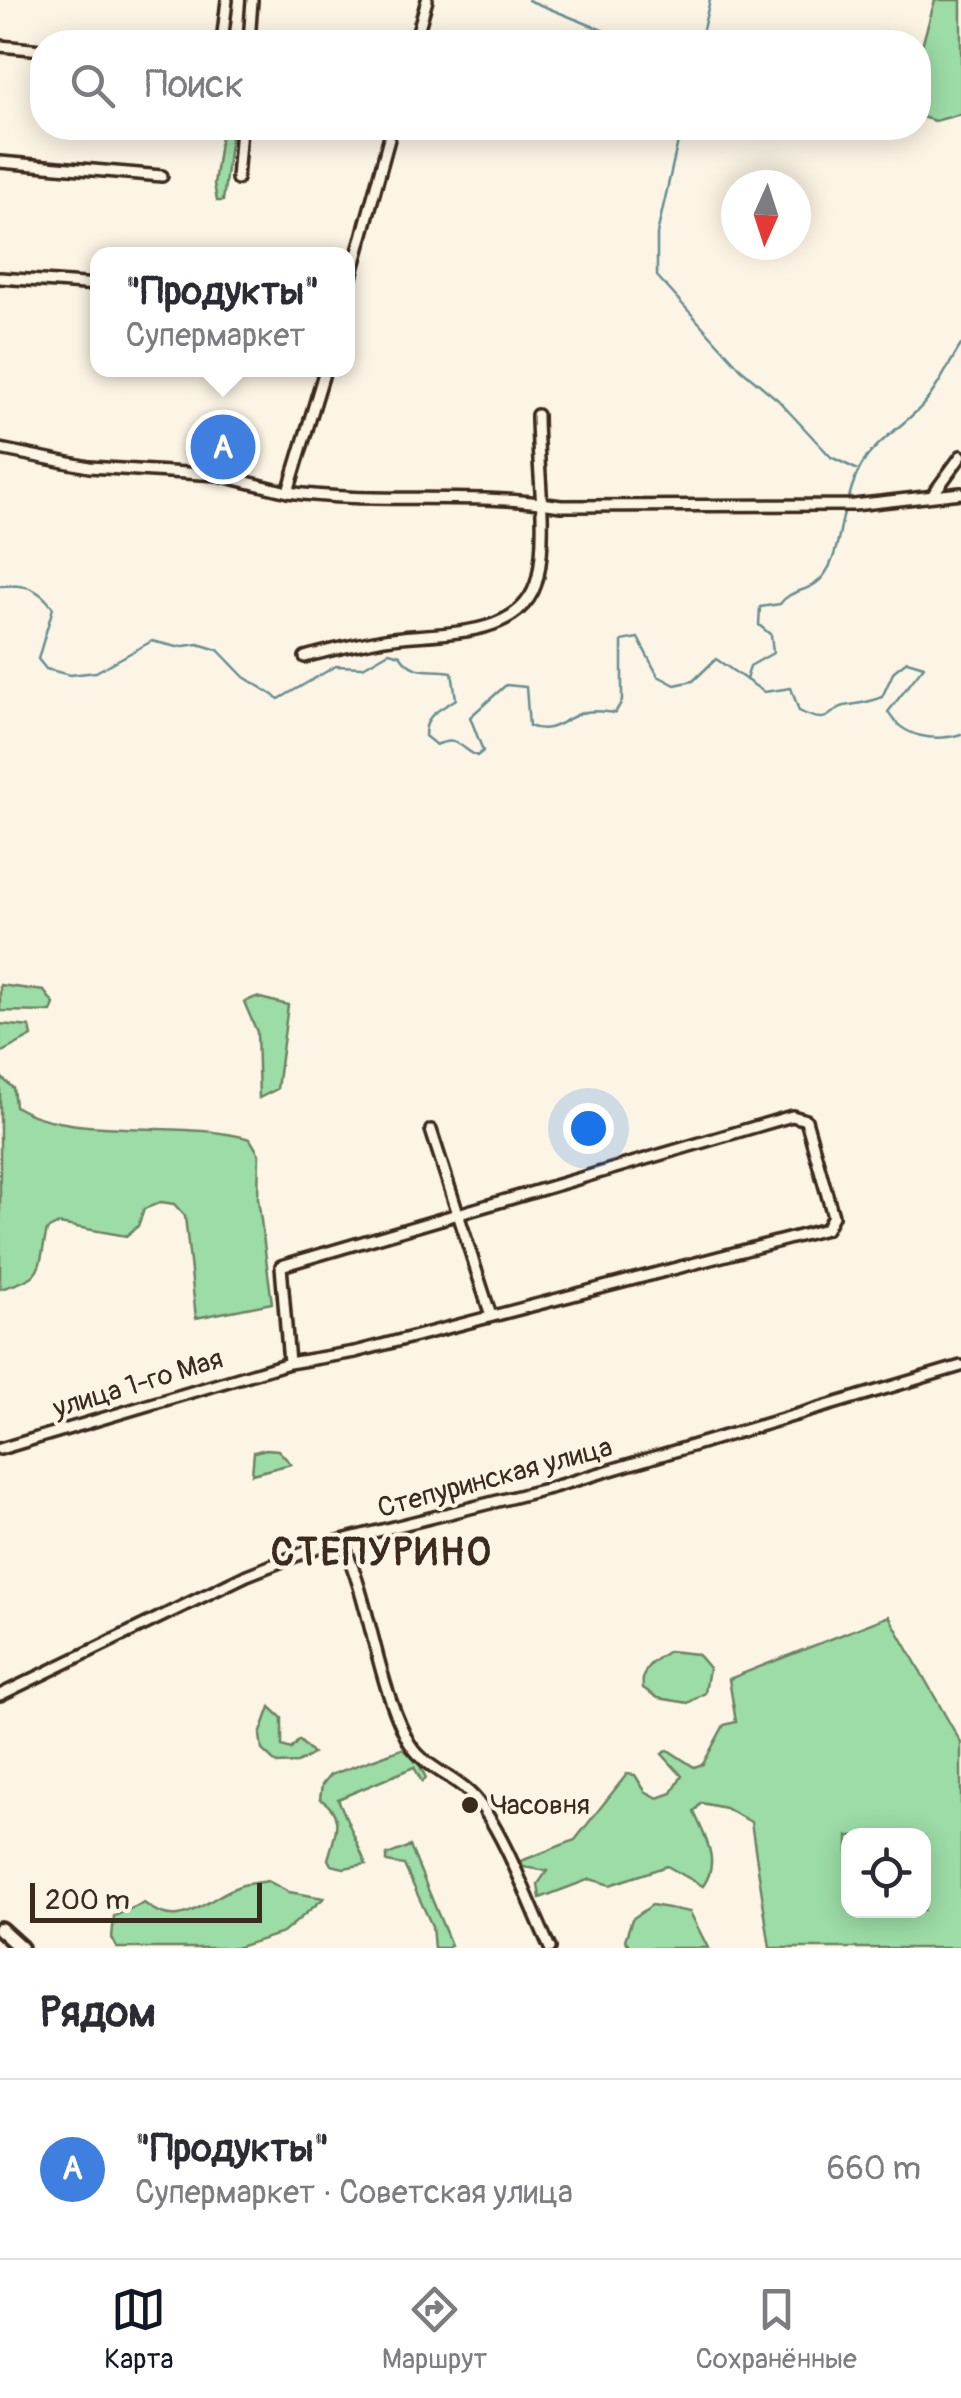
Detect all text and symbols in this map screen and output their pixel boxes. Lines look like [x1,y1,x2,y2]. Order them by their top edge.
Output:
search box [30,30,931,140]
icon: search [65,58,120,113]
text: Поиск [145,61,244,109]
north arrow [721,170,811,260]
popup [90,247,355,377]
text: "Продукты" [125,268,320,316]
text: Супермаркет [125,316,305,356]
pin: A [190,410,256,484]
your location [563,1103,614,1154]
street label: улица 1-го Мая [48,1342,227,1427]
street label: Степуринская улица [374,1430,616,1526]
district label: СТЕПУРИНО [271,1529,493,1577]
place label: Часовня [490,1788,590,1823]
marker: Часовня [459,1794,481,1816]
map controls [841,1828,931,1918]
button: locate [841,1828,931,1918]
scale bar [30,1878,262,1922]
text: 200 m [45,1883,130,1918]
text: Рядом [40,1987,156,2039]
text: "Продукты" [135,2125,329,2173]
text: A [62,2149,83,2189]
text: 660 m [827,2149,921,2189]
text: Супермаркет · Советская улица [135,2173,573,2213]
tab: Карта [104,2282,174,2377]
tab: Маршрут [382,2282,487,2377]
tab: Сохранённые [695,2282,857,2377]

